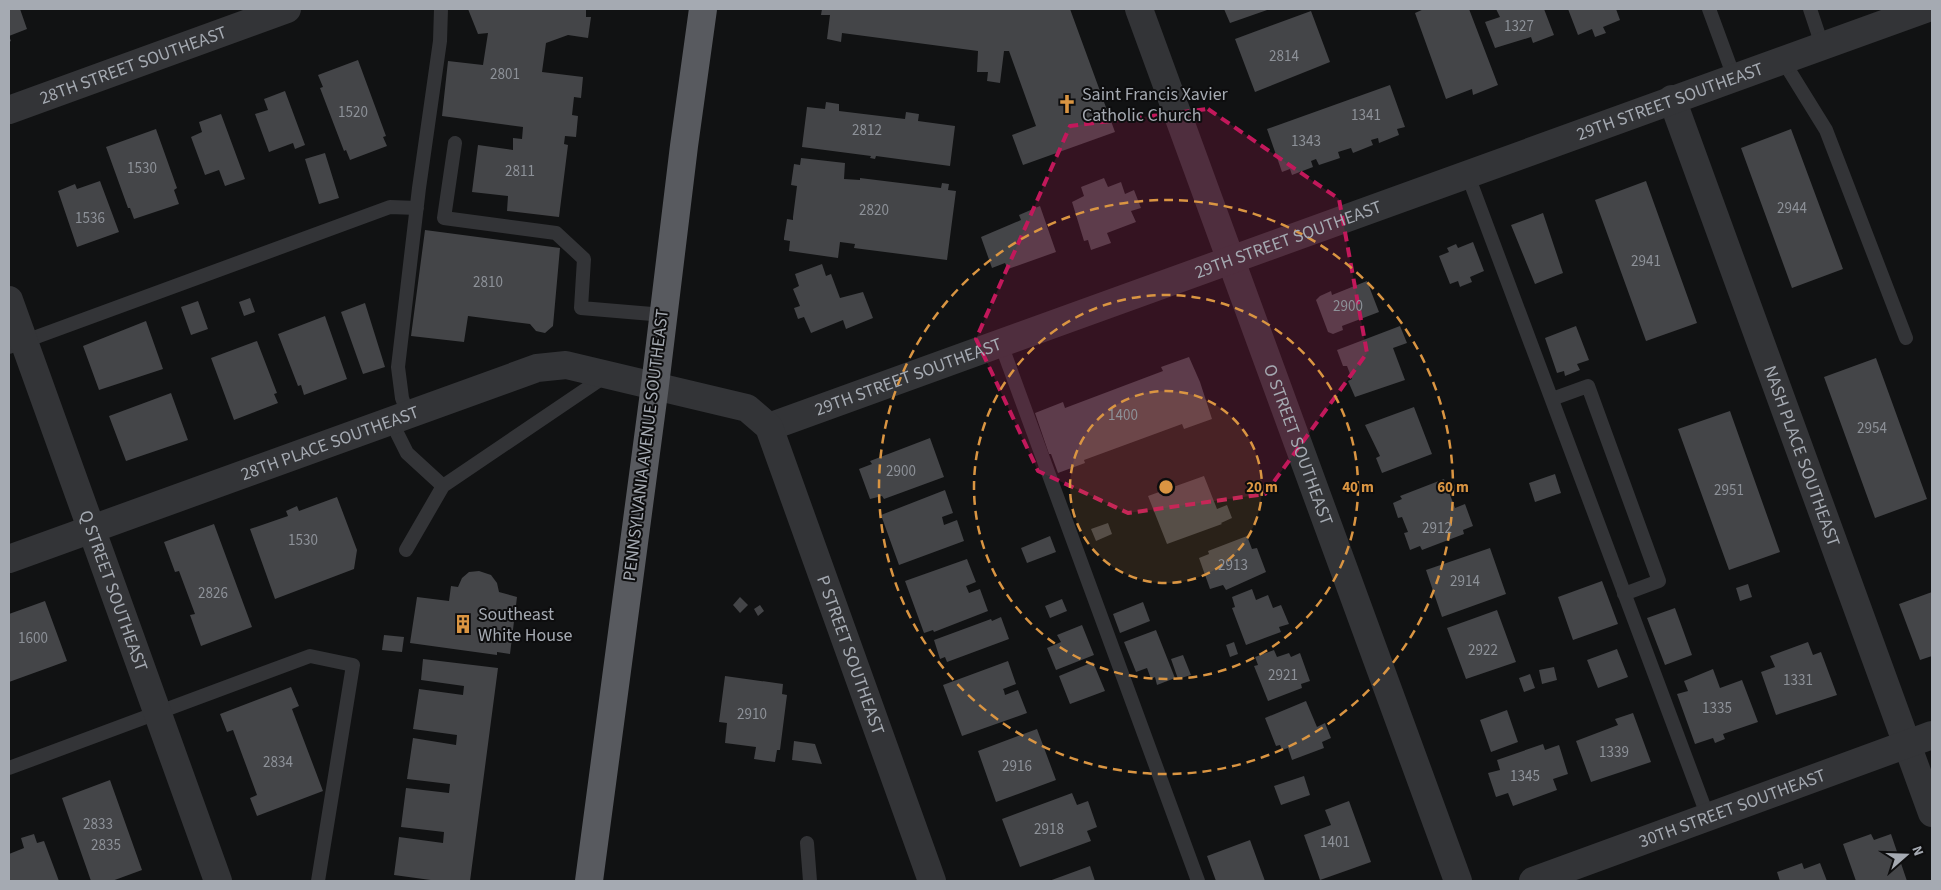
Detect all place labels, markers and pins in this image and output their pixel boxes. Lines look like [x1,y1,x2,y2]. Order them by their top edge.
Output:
place label: Saint Francis Xavier Catholic Church [1082,82,1229,128]
church icon: Saint Francis Xavier Catholic Church [1056,93,1078,115]
centre of rings [1157,478,1175,496]
place label: Southeast White House [478,602,573,648]
building icon: Southeast White House [452,613,474,635]

